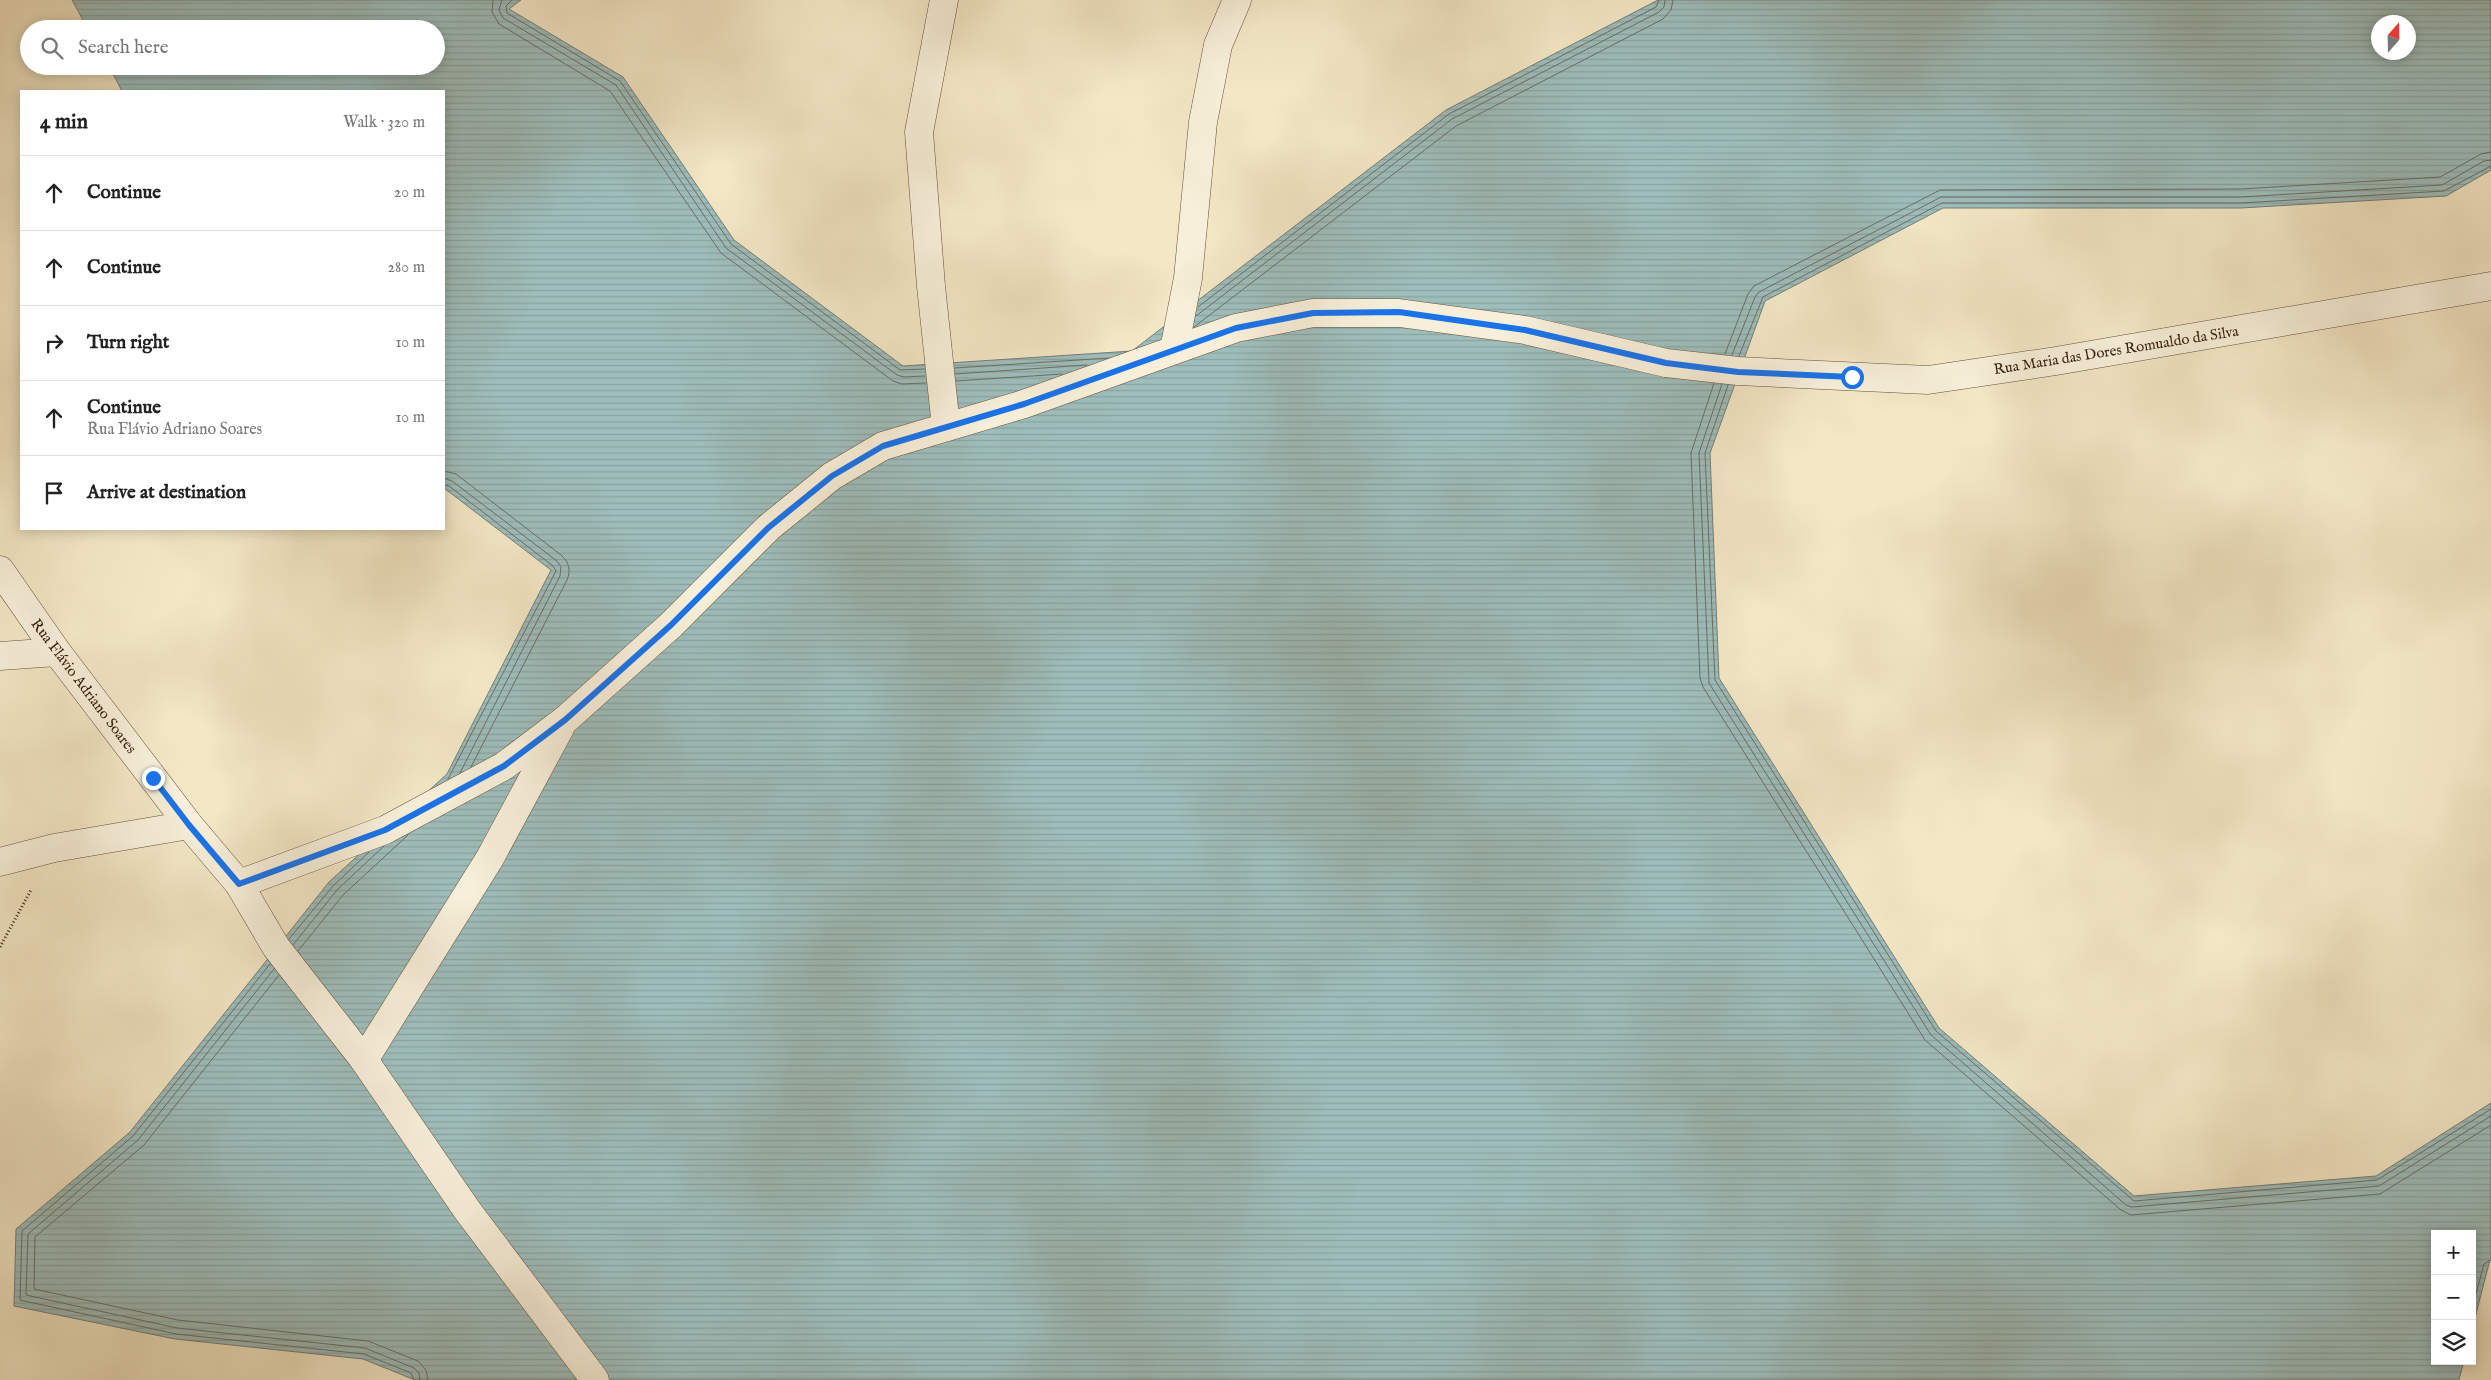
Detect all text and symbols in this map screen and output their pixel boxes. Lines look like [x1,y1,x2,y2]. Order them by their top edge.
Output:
north arrow [2371,15,2416,60]
search box [20,20,445,75]
icon: search [38,34,66,62]
text: Search here [78,36,169,60]
text: 4 min [40,109,88,136]
text: Walk · 320 m [343,113,425,133]
icon: ahead [40,179,68,207]
text: Continue [87,181,161,205]
text: 20 m [394,183,425,203]
icon: ahead [40,254,68,282]
text: Continue [87,256,161,280]
text: 280 m [388,258,425,278]
street label: Rua Maria das Dores Romualdo da Silva [1992,322,2240,379]
icon: right [40,329,68,357]
text: Turn right [87,331,169,355]
text: 10 m [395,333,425,353]
route start [1841,366,1864,389]
text: Continue [87,396,161,420]
icon: ahead [40,404,68,432]
text: 10 m [395,408,425,428]
text: Rua Flávio Adriano Soares [87,420,262,440]
icon: arrive [40,479,68,507]
text: Arrive at destination [87,481,246,505]
street label: Rua Flávio Adriano Soares [27,615,141,758]
route end [142,767,165,790]
map controls [2431,1230,2476,1365]
button: + [2431,1230,2476,1275]
button: − [2431,1275,2476,1320]
button: layers [2431,1320,2476,1365]

